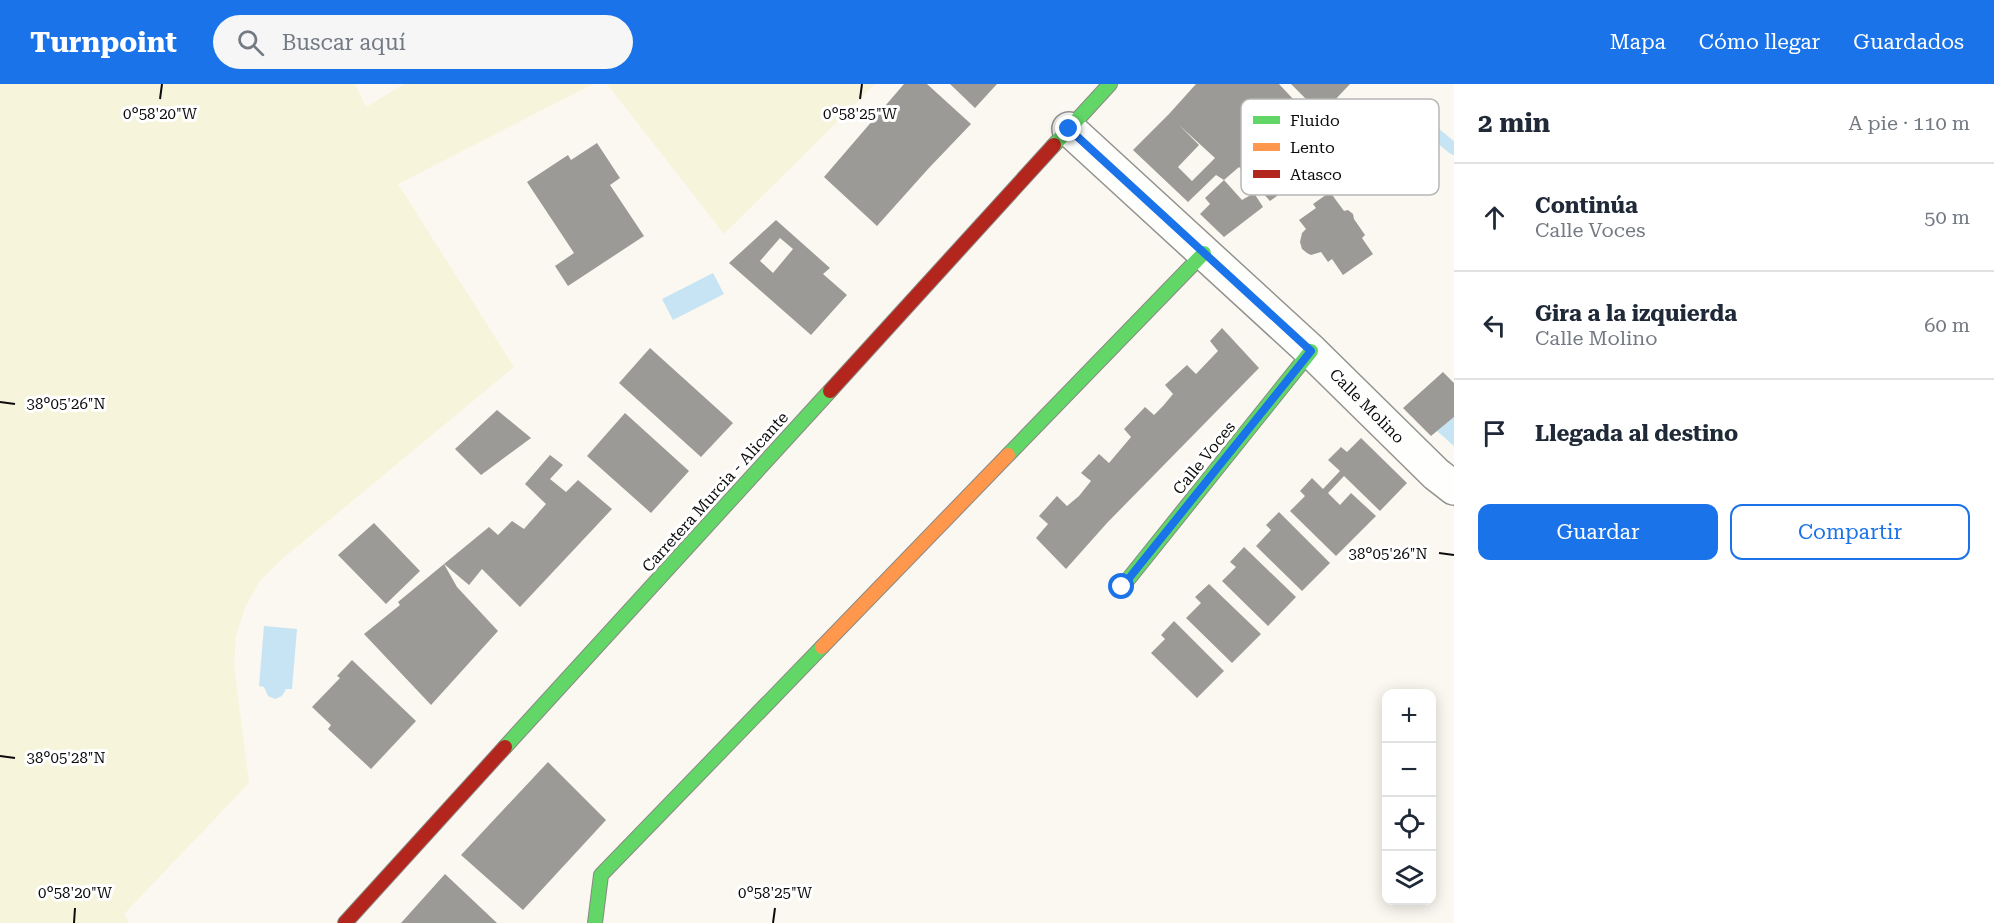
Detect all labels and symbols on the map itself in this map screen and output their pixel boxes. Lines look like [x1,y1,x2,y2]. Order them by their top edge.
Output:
legend [1241,99,1439,195]
text: 0°58'20"W [123,105,198,123]
text: 0°58'25"W [823,105,898,123]
text: Fluido [1290,111,1340,130]
route end [1055,115,1081,141]
text: Lento [1290,138,1335,157]
text: Atasco [1290,165,1342,184]
street label: Calle Molino [1326,365,1408,447]
text: 38°05'26"N [26,395,106,413]
street label: Carretera Murcia - Alicante [638,408,792,576]
street label: Calle Voces [1169,417,1239,498]
text: 38°05'26"N [1348,545,1428,563]
route start [1108,573,1134,599]
text: 38°05'28"N [26,749,106,767]
text: 0°58'20"W [38,884,113,902]
text: 0°58'25"W [738,884,813,902]

